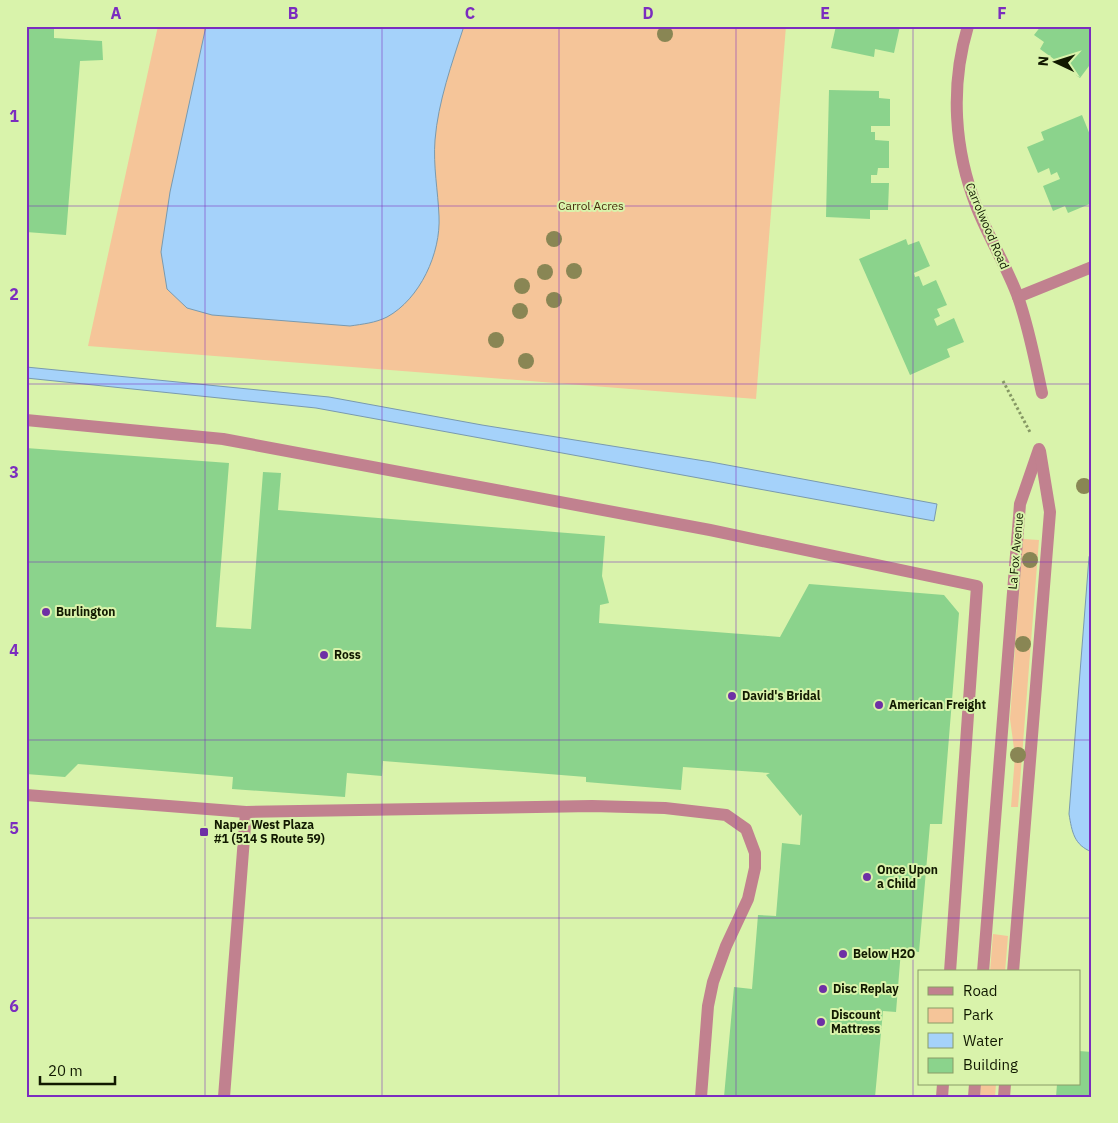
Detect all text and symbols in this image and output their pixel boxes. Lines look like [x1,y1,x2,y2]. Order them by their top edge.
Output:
text: A [111,3,122,23]
text: B [288,3,299,23]
text: C [465,3,475,23]
text: D [642,3,654,23]
text: E [820,3,830,23]
text: F [997,3,1007,23]
north arrow [1030,38,1080,88]
text: N [1034,55,1052,67]
text: 1 [9,106,19,126]
street label: Carrolwood Road [962,180,1012,271]
park label: Carrol Acres [558,198,624,213]
text: 2 [9,284,19,304]
text: 3 [9,462,19,482]
street label: La Fox Avenue [1005,511,1026,590]
place label: Burlington [56,604,115,619]
marker: Burlington [40,606,52,618]
text: 4 [9,640,19,660]
place label: Ross [334,647,361,662]
marker: Ross [318,649,330,661]
place label: David's Bridal [742,688,821,703]
marker: David's Bridal [726,690,738,702]
place label: American Freight [889,697,986,712]
marker: American Freight [873,699,885,711]
place label: Naper West Plaza #1 (514 S Route 59) [214,817,325,846]
text: 5 [9,818,19,838]
marker: Naper West Plaza #1 (514 S Route 59) [198,826,210,838]
place label: Once Upon a Child [877,862,938,891]
marker: Once Upon a Child [861,871,873,883]
place label: Below H2O [853,946,915,961]
marker: Below H2O [837,948,849,960]
legend [918,970,1080,1086]
place label: Disc Replay [833,981,899,996]
text: Road [963,981,998,1000]
marker: Disc Replay [817,983,829,995]
text: 6 [9,996,19,1016]
text: Park [963,1005,993,1024]
place label: Discount Mattress [831,1007,881,1036]
marker: Discount Mattress [815,1016,827,1028]
text: Water [963,1031,1004,1050]
scale bar [40,1053,115,1085]
text: Building [963,1055,1018,1074]
text: 20 m [48,1061,83,1080]

